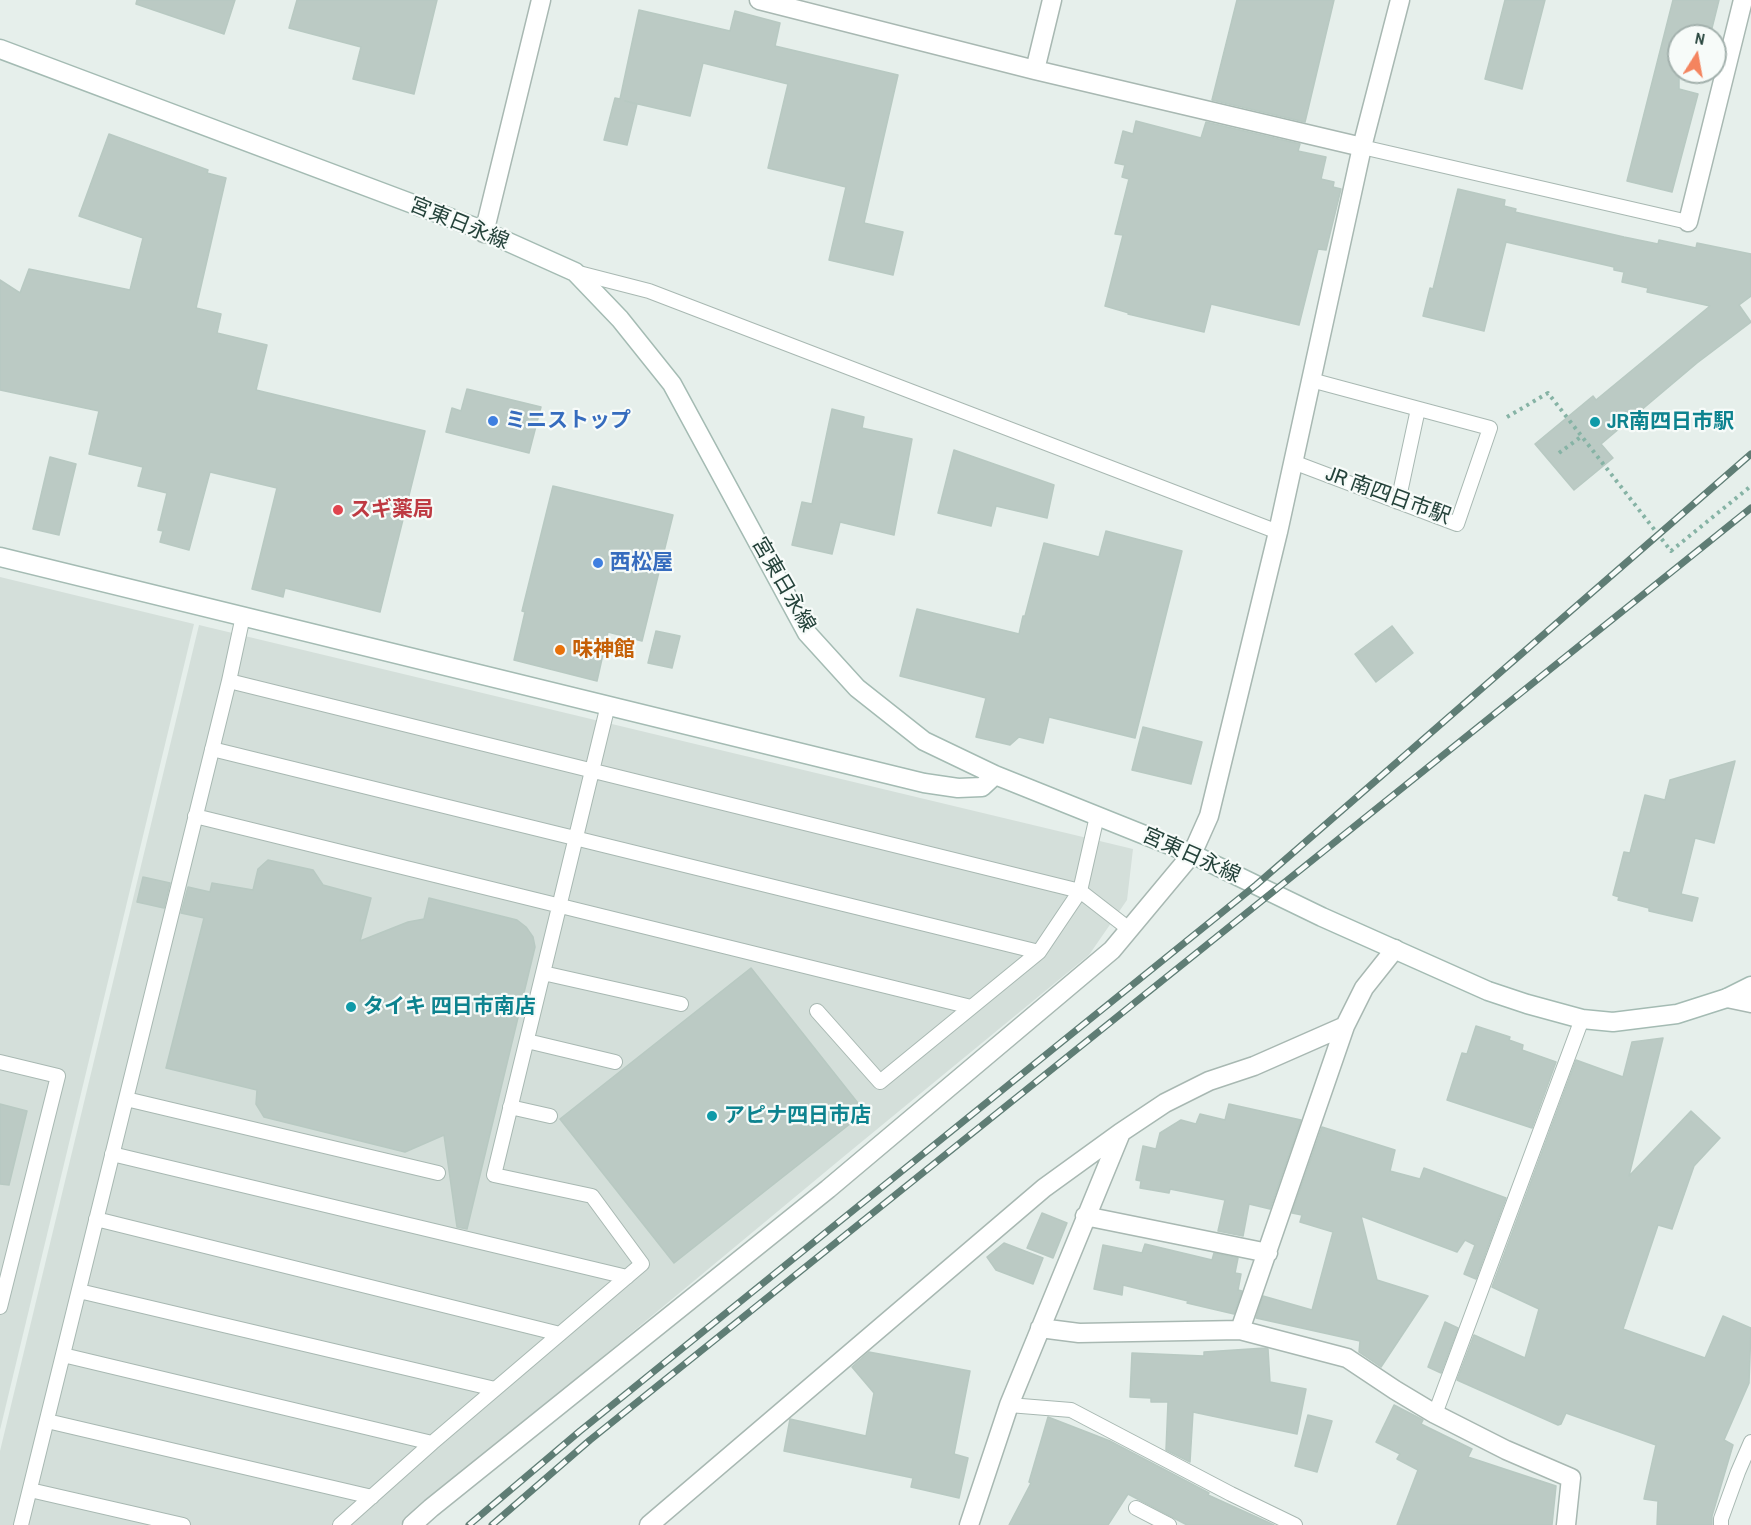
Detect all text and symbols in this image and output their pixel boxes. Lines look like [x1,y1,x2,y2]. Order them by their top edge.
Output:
north arrow [1667,24,1727,84]
text: N [1693,27,1707,50]
street label: 宮東日永線 [406,193,512,255]
place label: ミニストップ [505,408,631,434]
place label: JR南四日市駅 [1607,409,1734,435]
marker: ミニストップ [486,414,500,428]
marker: JR南四日市駅 [1588,415,1602,429]
street label: JR 南四日市駅 [1322,462,1454,530]
place label: スギ薬局 [350,497,434,523]
marker: スギ薬局 [331,503,345,517]
street label: 宮東日永線 [746,533,820,637]
place label: 西松屋 [610,550,673,576]
marker: 西松屋 [591,556,605,570]
place label: 味神館 [572,637,635,663]
marker: 味神館 [553,643,567,657]
street label: 宮東日永線 [1138,823,1244,889]
place label: タイキ 四日市南店 [363,994,536,1020]
marker: タイキ 四日市南店 [344,1000,358,1014]
place label: アピナ四日市店 [724,1103,871,1129]
marker: アピナ四日市店 [705,1109,719,1123]

